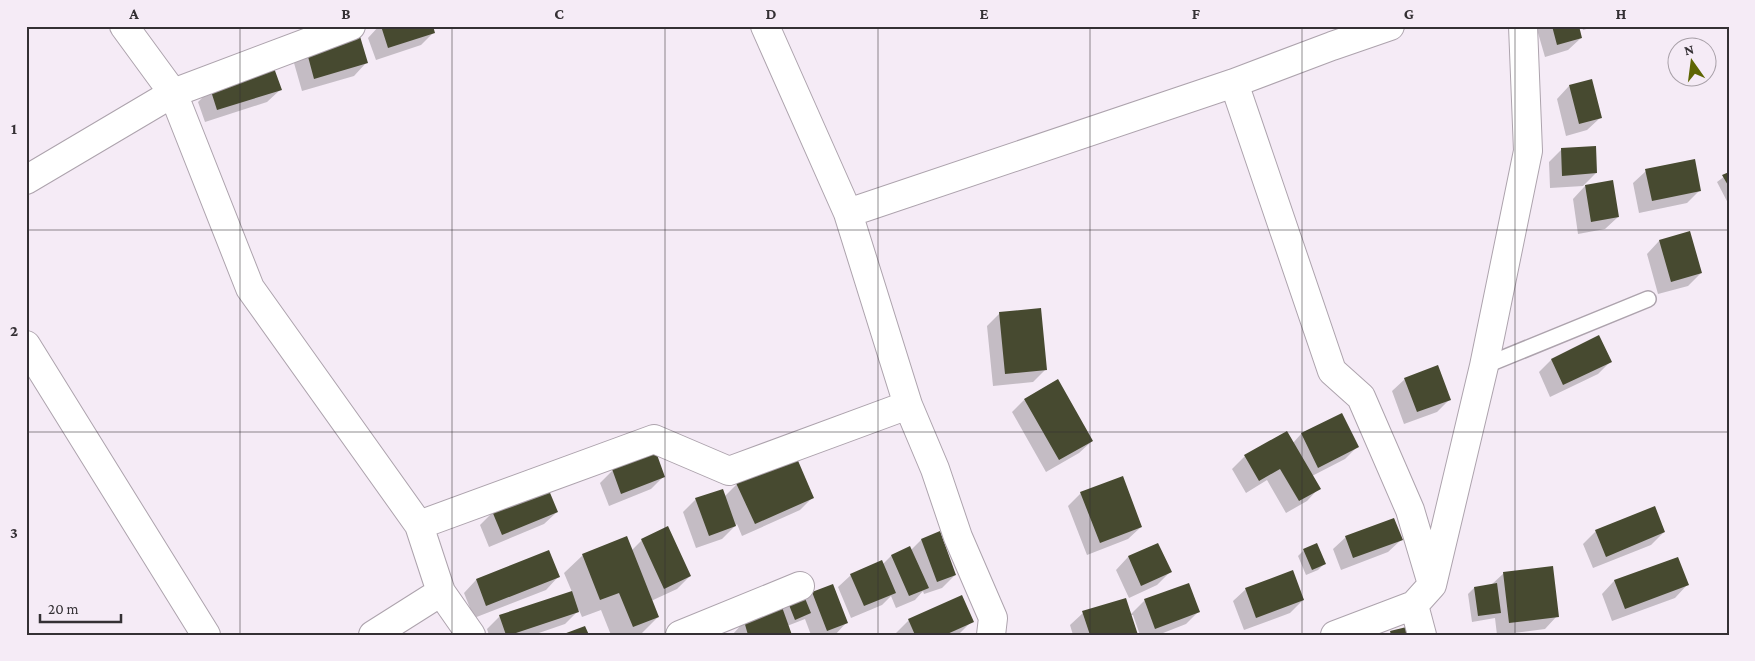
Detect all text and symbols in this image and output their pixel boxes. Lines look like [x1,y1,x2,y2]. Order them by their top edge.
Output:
text: A [128,5,139,22]
text: B [341,5,351,22]
text: C [554,5,564,22]
text: D [765,5,777,22]
text: E [979,5,989,22]
text: F [1192,5,1201,22]
text: G [1404,5,1414,22]
text: H [1616,5,1627,22]
north arrow [1668,38,1718,88]
text: N [1682,40,1696,58]
text: 1 [11,120,17,137]
text: 2 [10,322,18,339]
text: 3 [10,524,18,541]
scale bar [40,591,121,623]
text: 20 m [48,601,79,617]

